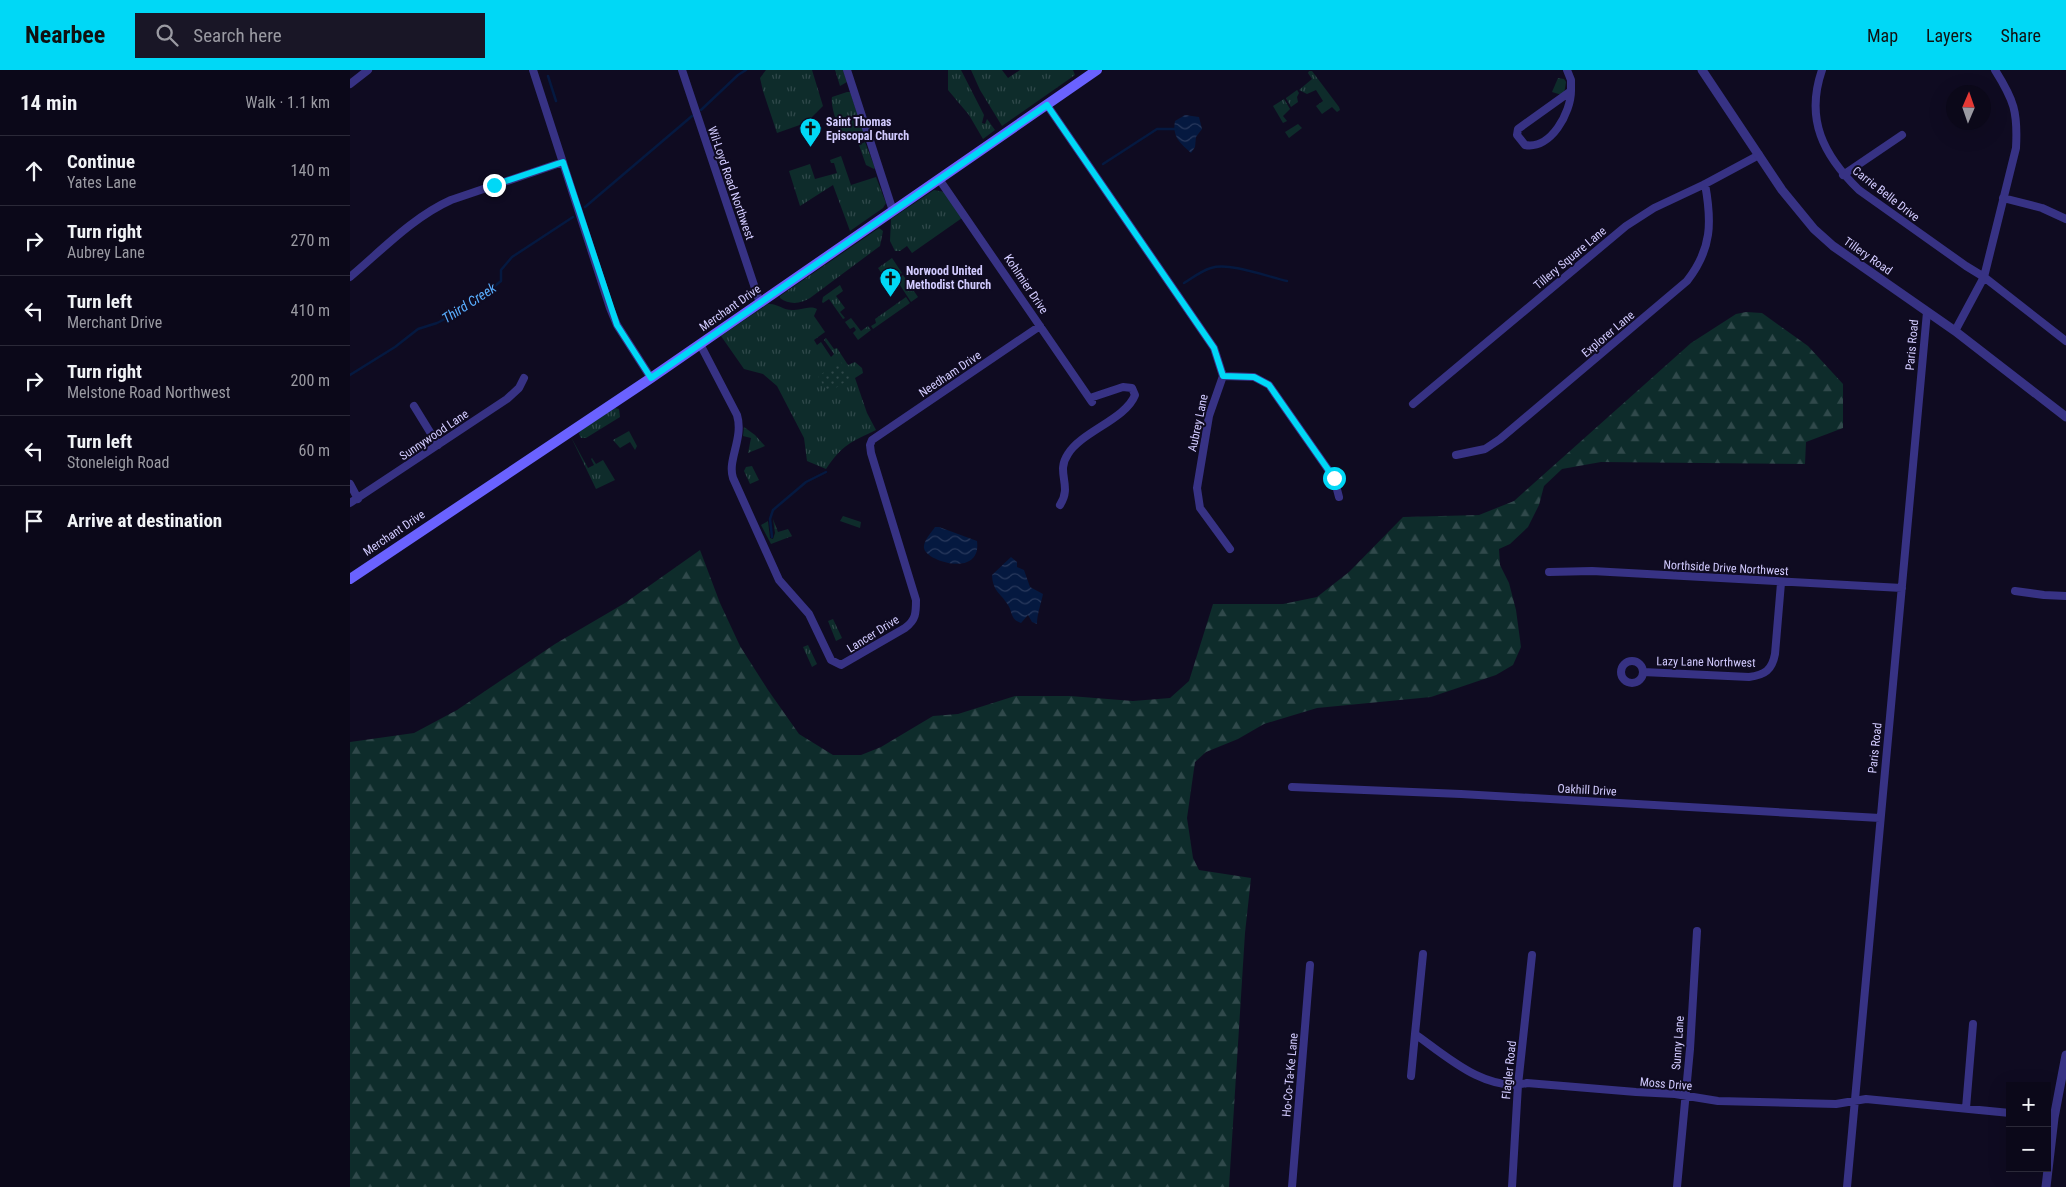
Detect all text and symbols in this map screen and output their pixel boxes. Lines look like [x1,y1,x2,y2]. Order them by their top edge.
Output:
search box [135,13,485,58]
text: Nearbee [25,21,105,49]
icon: search [153,21,181,49]
text: Search here [193,24,282,47]
text: Map [1867,25,1898,46]
text: Layers [1926,25,1973,46]
text: Share [2001,25,2041,46]
north arrow [1946,85,1991,130]
text: 14 min [20,91,77,115]
text: Walk · 1.1 km [245,93,330,112]
place label: Saint Thomas Episcopal Church [826,115,909,143]
church icon: Saint Thomas Episcopal Church [798,117,822,148]
street label: Wil-Loyd Road Northwest [705,124,757,242]
text: Continue [67,150,135,173]
icon: ahead [20,157,48,185]
text: 140 m [291,161,330,180]
street label: Carrie Belle Drive [1850,164,1923,225]
text: Yates Lane [67,173,136,192]
route end [483,174,506,197]
text: Turn right [67,220,142,243]
street label: Tillery Square Lane [1531,223,1609,292]
icon: right [20,227,48,255]
text: 270 m [291,231,330,250]
street label: Tillery Road [1841,234,1895,278]
text: Aubrey Lane [67,243,145,262]
street label: Kohlmier Drive [1001,252,1051,317]
place label: Norwood United Methodist Church [906,264,991,292]
church icon: Norwood United Methodist Church [878,266,902,297]
water label: Third Creek [439,279,500,326]
street label: Merchant Drive [697,282,764,334]
text: Turn left [67,290,132,313]
icon: left [20,297,48,325]
text: 410 m [291,301,330,320]
street label: Explorer Lane [1579,308,1637,360]
text: Merchant Drive [67,313,162,332]
street label: Paris Road [1903,319,1921,371]
street label: Needham Drive [916,348,984,400]
text: Turn right [67,360,142,383]
icon: right [20,367,48,395]
text: 200 m [291,371,330,390]
text: Melstone Road Northwest [67,383,230,402]
street label: Aubrey Lane [1185,393,1211,453]
street label: Sunnywood Lane [397,407,471,463]
text: Turn left [67,430,132,453]
icon: left [20,437,48,465]
text: 60 m [298,441,330,460]
text: Stoneleigh Road [67,453,169,472]
route start [1323,467,1346,490]
icon: arrive [20,507,48,535]
street label: Merchant Drive [360,507,428,559]
text: Arrive at destination [67,509,222,532]
street label: Northside Drive Northwest [1663,558,1789,578]
street label: Lancer Drive [844,612,902,656]
street label: Lazy Lane Northwest [1656,654,1756,670]
street label: Paris Road [1865,722,1885,774]
street label: Oakhill Drive [1557,781,1617,799]
street label: Sunny Lane [1669,1015,1687,1071]
street label: Ho-Co-Ta-Ke Lane [1279,1032,1301,1118]
street label: Flagler Road [1499,1040,1519,1100]
street label: Moss Drive [1639,1075,1693,1093]
map controls [2006,1082,2051,1172]
button: + [2006,1082,2051,1127]
button: − [2006,1127,2051,1172]

